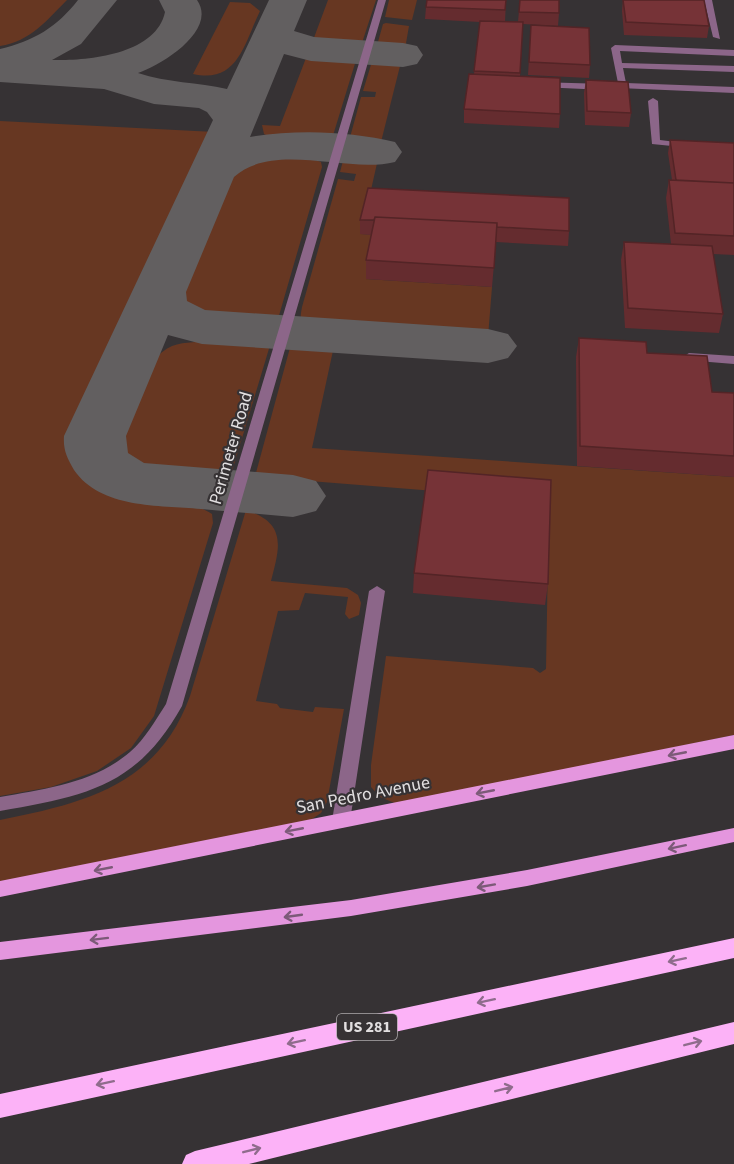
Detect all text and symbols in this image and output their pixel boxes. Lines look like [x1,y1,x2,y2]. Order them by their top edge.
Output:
street label: Perimeter Road [203,389,259,507]
one-way arrow [667,749,687,760]
street label: San Pedro Avenue [294,770,432,820]
one-way arrow [476,787,496,798]
one-way arrow [285,825,305,836]
one-way arrow [668,842,687,854]
one-way arrow [94,863,113,875]
one-way arrow [476,880,496,891]
one-way arrow [284,911,303,922]
one-way arrow [90,934,110,945]
one-way arrow [668,955,687,966]
one-way arrow [477,996,496,1007]
road number: US 281 [337,1014,397,1040]
one-way arrow [286,1037,306,1048]
one-way arrow [684,1037,703,1049]
one-way arrow [96,1078,115,1089]
one-way arrow [494,1083,513,1095]
one-way arrow [242,1144,261,1156]

